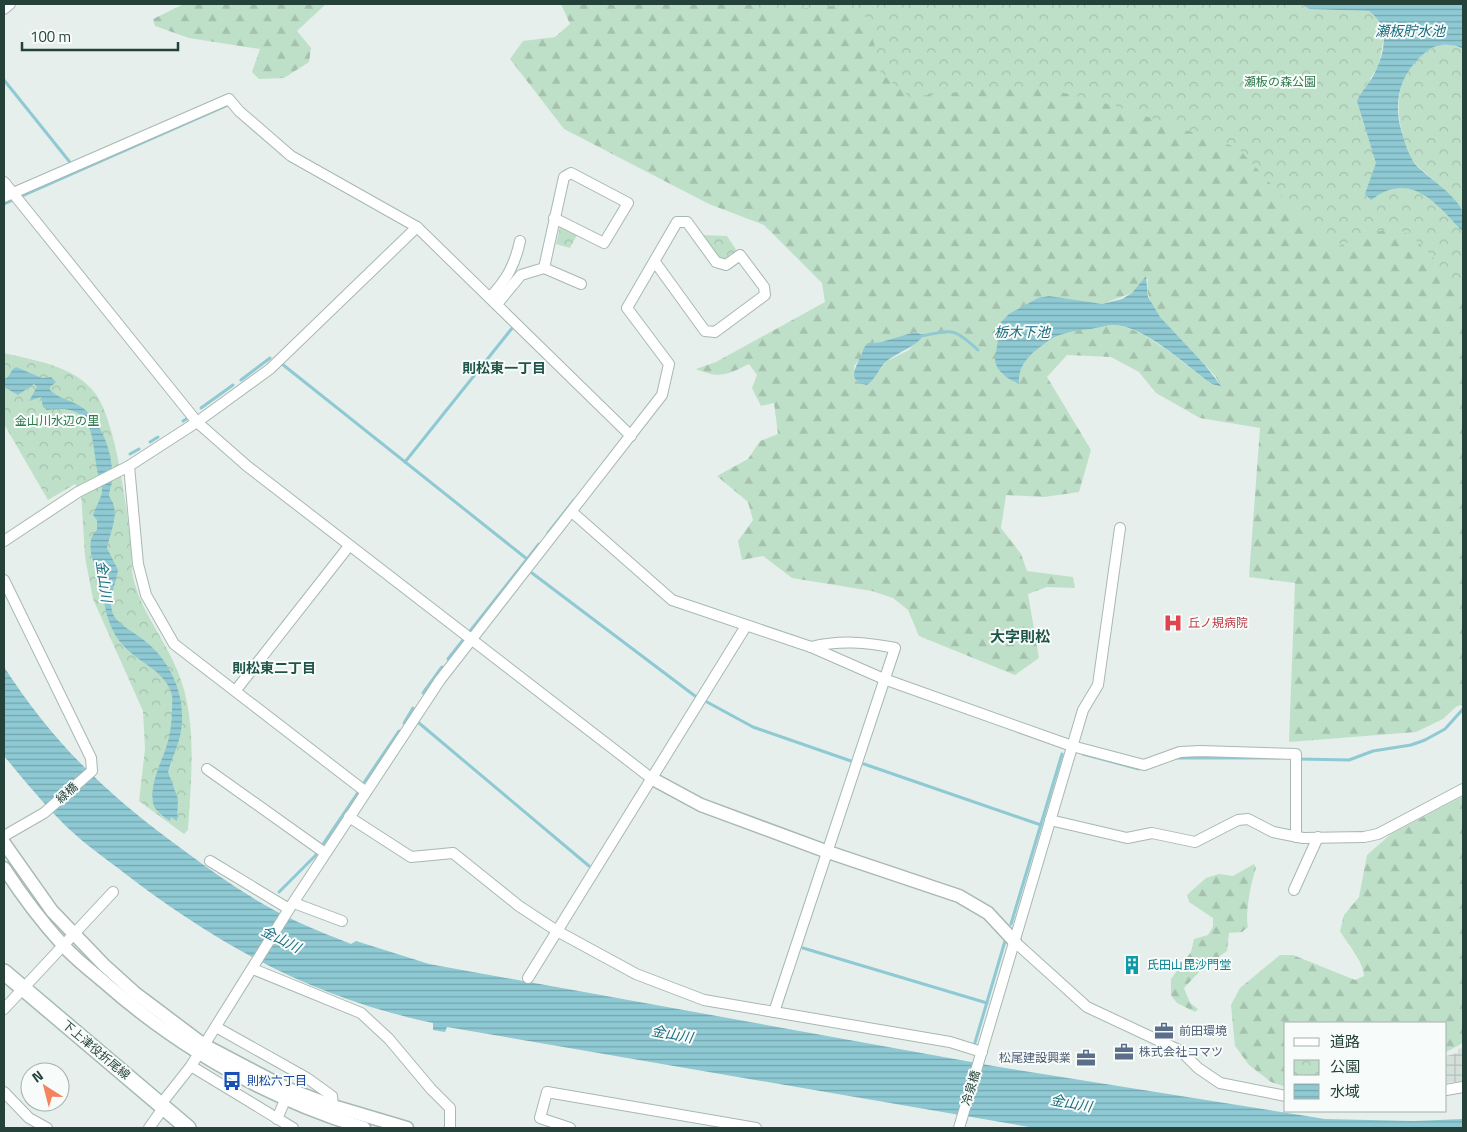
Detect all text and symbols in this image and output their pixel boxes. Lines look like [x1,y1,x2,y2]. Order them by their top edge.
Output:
scale bar [22,20,179,52]
water label: 瀬板貯水池 [1375,20,1447,41]
text: 100 m [30,25,71,48]
park label: 瀬板の森公園 [1244,72,1316,91]
water label: 栃木下池 [994,321,1052,342]
district label: 則松東一丁目 [462,357,546,378]
park label: 金山川水辺の里 [15,411,99,430]
water label: 金山川 [91,559,118,605]
hospital icon: 丘ノ規病院 [1162,612,1184,634]
place label: 丘ノ規病院 [1188,613,1248,632]
district label: 大字則松 [990,625,1050,648]
district label: 則松東二丁目 [232,657,316,678]
street label: 緑橋 [51,778,82,808]
water label: 金山川 [258,920,306,958]
building icon: 氏田山毘沙門堂 [1121,954,1143,976]
place label: 氏田山毘沙門堂 [1147,955,1231,974]
street label: 下上津役折尾線 [58,1015,135,1084]
water label: 金山川 [650,1020,697,1048]
office icon: 前田環境 [1153,1020,1175,1042]
place label: 前田環境 [1179,1021,1227,1040]
legend [1284,1022,1447,1112]
text: 道路 [1330,1030,1360,1053]
office icon: 株式会社コマツ [1113,1041,1135,1063]
place label: 株式会社コマツ [1139,1042,1223,1061]
office icon: 松尾建設興業 [1075,1047,1097,1069]
place label: 松尾建設興業 [999,1048,1071,1067]
text: 公園 [1330,1055,1360,1078]
north arrow [20,1062,70,1112]
text: N [27,1065,47,1087]
street label: 冷泉橋 [956,1068,985,1108]
bus stop icon: 則松六丁目 [221,1070,243,1092]
place label: 則松六丁目 [247,1071,307,1090]
text: 水域 [1330,1080,1360,1103]
water label: 金山川 [1049,1089,1096,1117]

